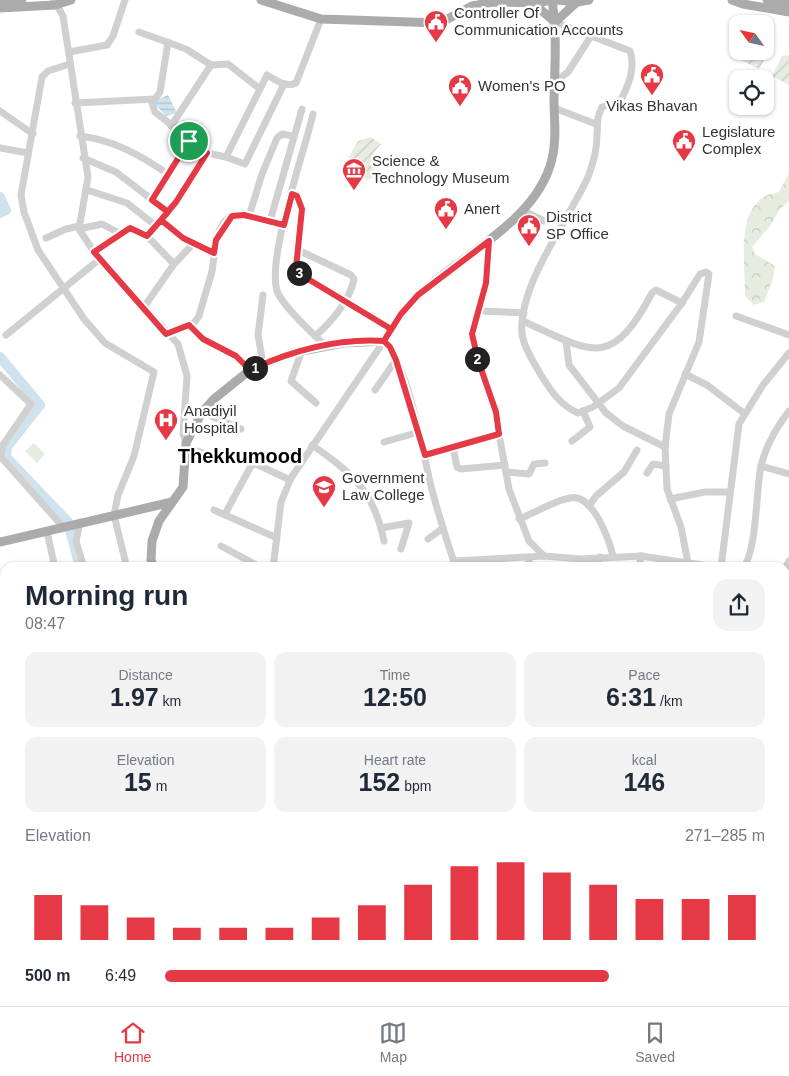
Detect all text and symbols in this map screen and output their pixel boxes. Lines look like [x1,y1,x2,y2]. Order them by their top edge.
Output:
place label: Controller Of Communication Accounts [454,4,623,38]
public building icon: Controller Of Communication Accounts [423,9,449,43]
north arrow [729,15,774,60]
map controls [729,15,774,115]
public building icon: Vikas Bhavan [639,62,665,96]
button: locate [729,70,774,115]
public building icon: Women's PO [447,73,473,107]
place label: Women's PO [478,77,566,94]
place label: Vikas Bhavan [606,97,698,114]
pin [168,120,210,162]
place label: Legislature Complex [702,123,775,157]
icon: arrive [175,127,203,155]
public building icon: Legislature Complex [671,128,697,162]
place label: Science & Technology Museum [372,152,510,186]
museum icon: Science & Technology Museum [341,157,367,191]
public building icon: Anert [433,196,459,230]
place label: Anert [464,200,501,217]
place label: District SP Office [546,208,609,242]
public building icon: District SP Office [516,213,542,247]
pin: 3 [286,260,312,286]
text: 3 [296,265,303,281]
pin: 2 [464,346,490,372]
text: 2 [474,351,481,367]
pin: 1 [242,356,268,380]
text: 1 [252,360,259,376]
place label: Anadiyil Hospital [184,402,238,436]
hospital icon: Anadiyil Hospital [153,407,179,441]
district label: Thekkumood [178,445,302,467]
place label: Government Law College [342,469,425,503]
school or university icon: Government Law College [311,474,337,508]
button: share [713,579,765,631]
text: Morning run [25,580,188,611]
text: 08:47 [25,615,65,632]
text: Distance [118,667,173,683]
text: Time [380,667,410,683]
text: Pace [628,667,660,683]
text: 1.97 [110,683,159,711]
text: 12:50 [363,683,427,711]
text: 6:31 [606,683,656,711]
text: km [159,693,181,709]
text: /km [656,693,683,709]
text: Elevation [117,752,174,768]
text: Heart rate [364,752,426,768]
text: kcal [632,752,657,768]
text: 15 [124,768,152,796]
text: 152 [359,768,400,796]
text: 146 [623,768,665,796]
text: m [152,778,167,794]
text: bpm [400,778,431,794]
text: Elevation [25,827,91,844]
text: 271–285 m [685,827,765,844]
text: 500 m [25,967,70,984]
text: 6:49 [105,967,136,984]
tab: Home [114,1019,151,1065]
tab: Map [379,1019,407,1065]
tab: Saved [635,1019,675,1065]

